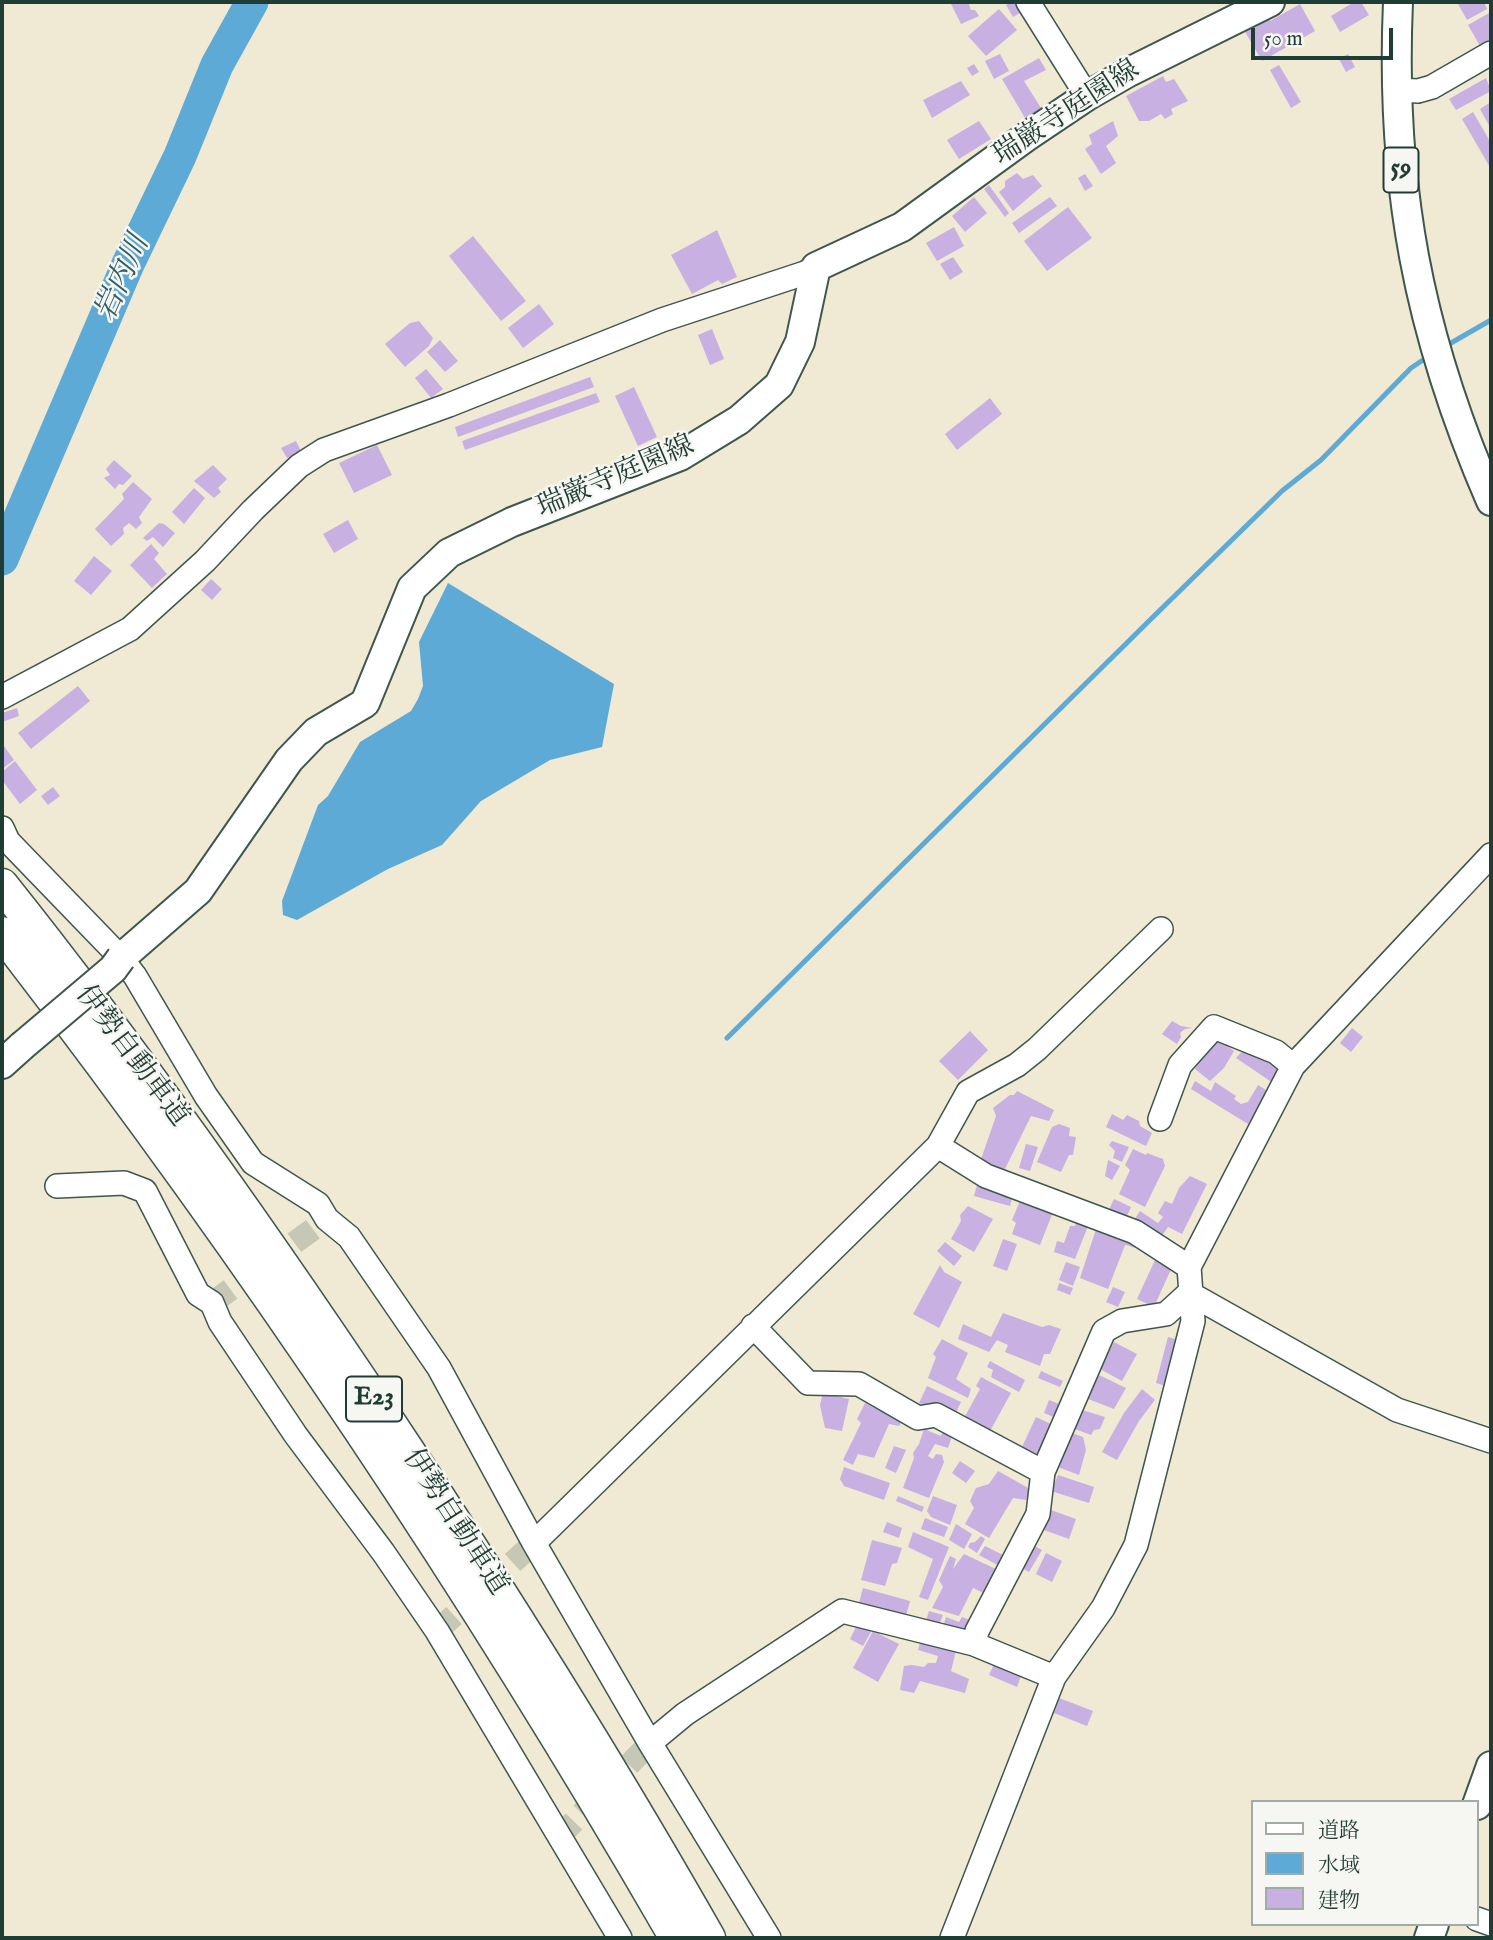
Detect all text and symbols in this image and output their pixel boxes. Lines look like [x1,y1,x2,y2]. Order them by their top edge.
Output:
scale bar [1255,14,1397,58]
text: 50 m [1264,26,1303,53]
street label: 瑞巌寺庭園線 [987,54,1147,174]
road number: 59 [1384,148,1418,192]
water label: 岩内川 [89,231,159,327]
street label: 瑞巌寺庭園線 [532,430,700,526]
street label: 伊勢自動車道 [67,980,195,1134]
road number: E23 [346,1376,402,1422]
street label: 伊勢自動車道 [394,1443,514,1603]
legend [1252,1800,1479,1926]
text: 道路 [1318,1818,1360,1845]
text: 水域 [1318,1853,1360,1880]
text: 建物 [1318,1888,1360,1915]

